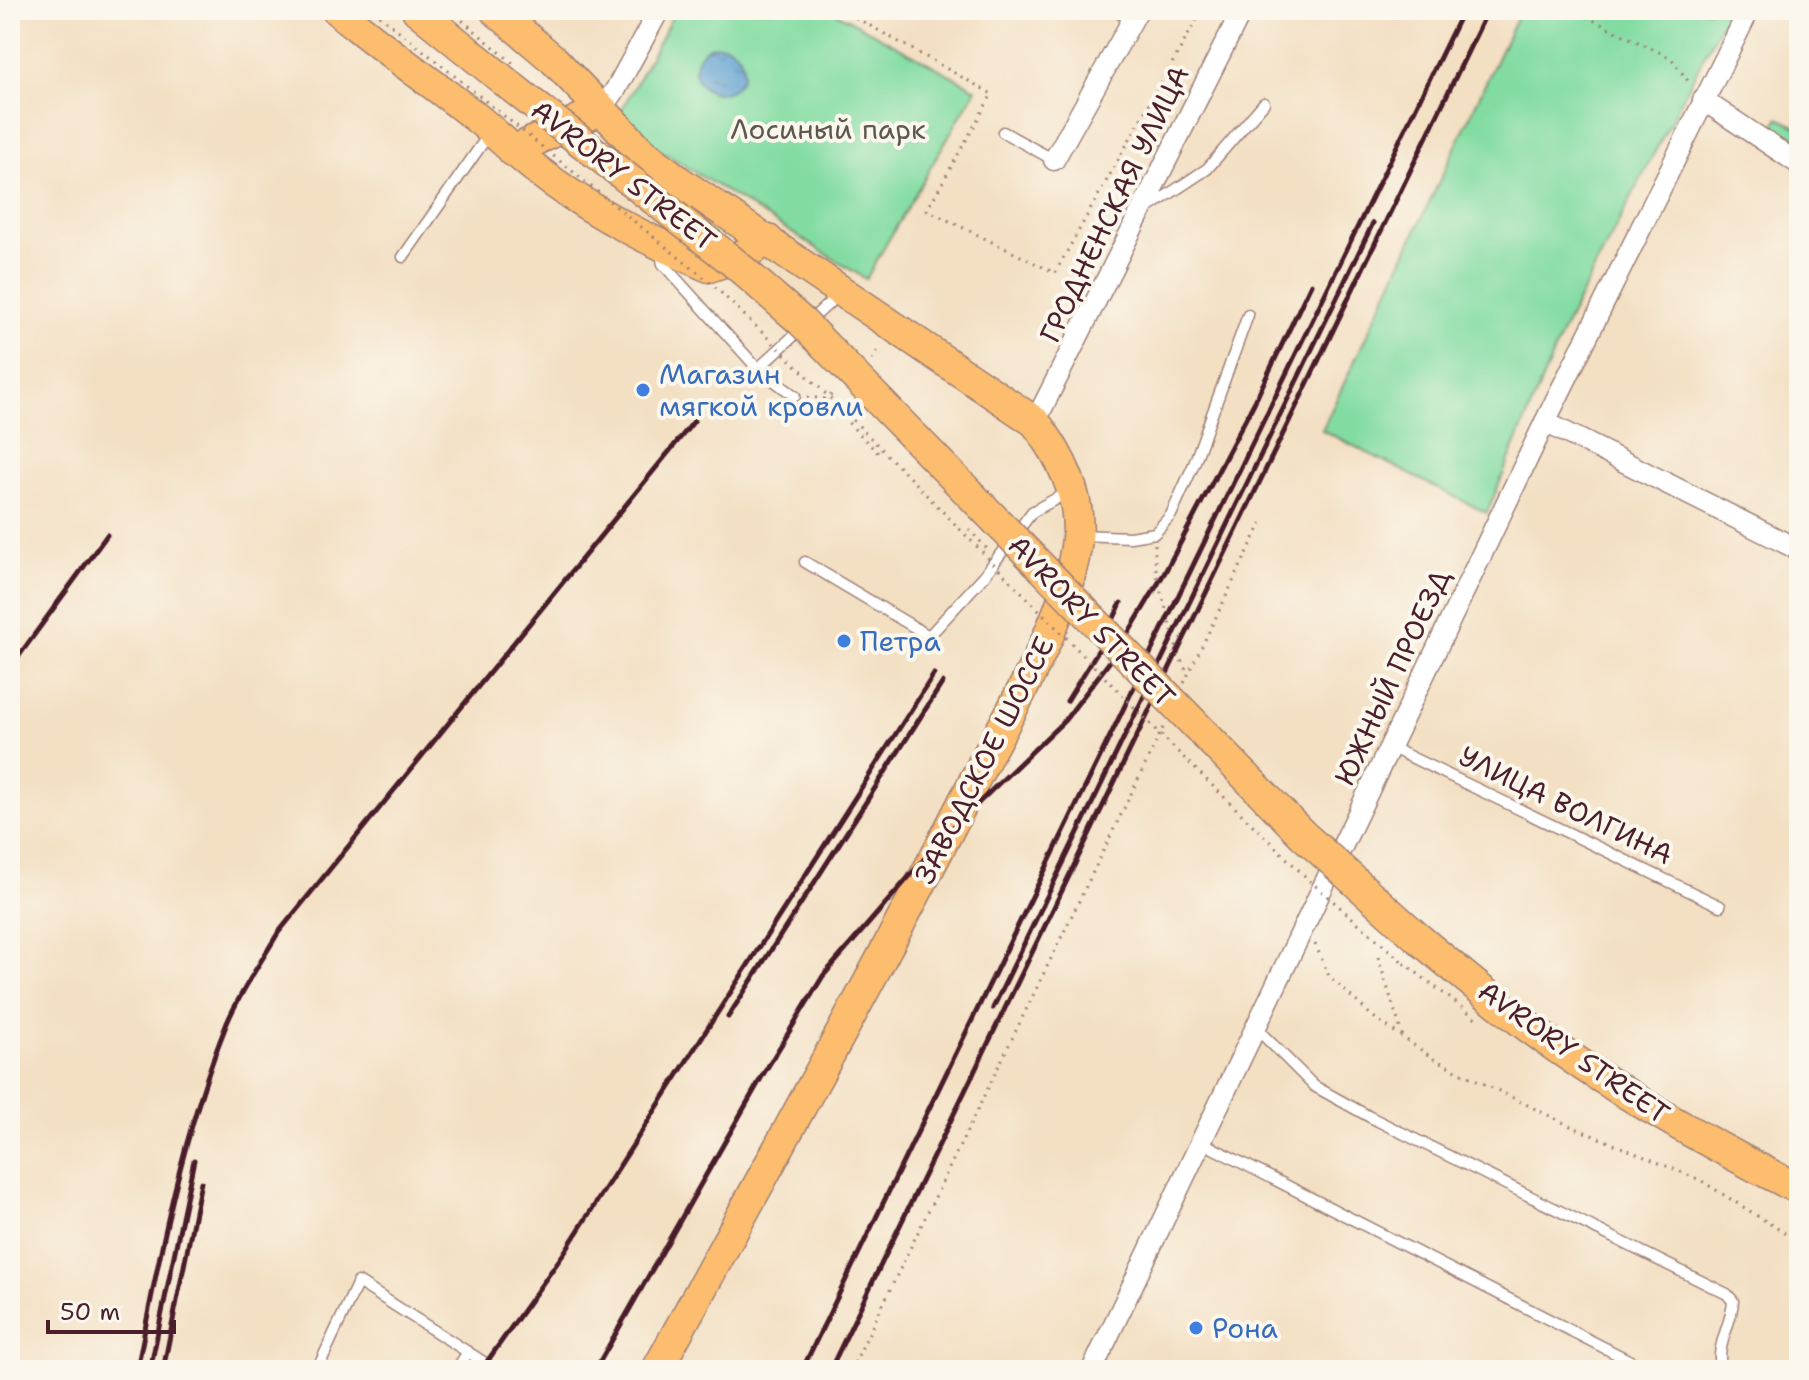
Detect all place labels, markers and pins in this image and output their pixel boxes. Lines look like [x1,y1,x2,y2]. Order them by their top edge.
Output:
place label: Магазин мягкой кровли [659,355,863,425]
marker: Магазин мягкой кровли [634,381,652,399]
place label: Петра [860,622,941,660]
marker: Петра [835,632,853,650]
place label: Рона [1212,1309,1278,1347]
marker: Рона [1187,1319,1205,1337]

